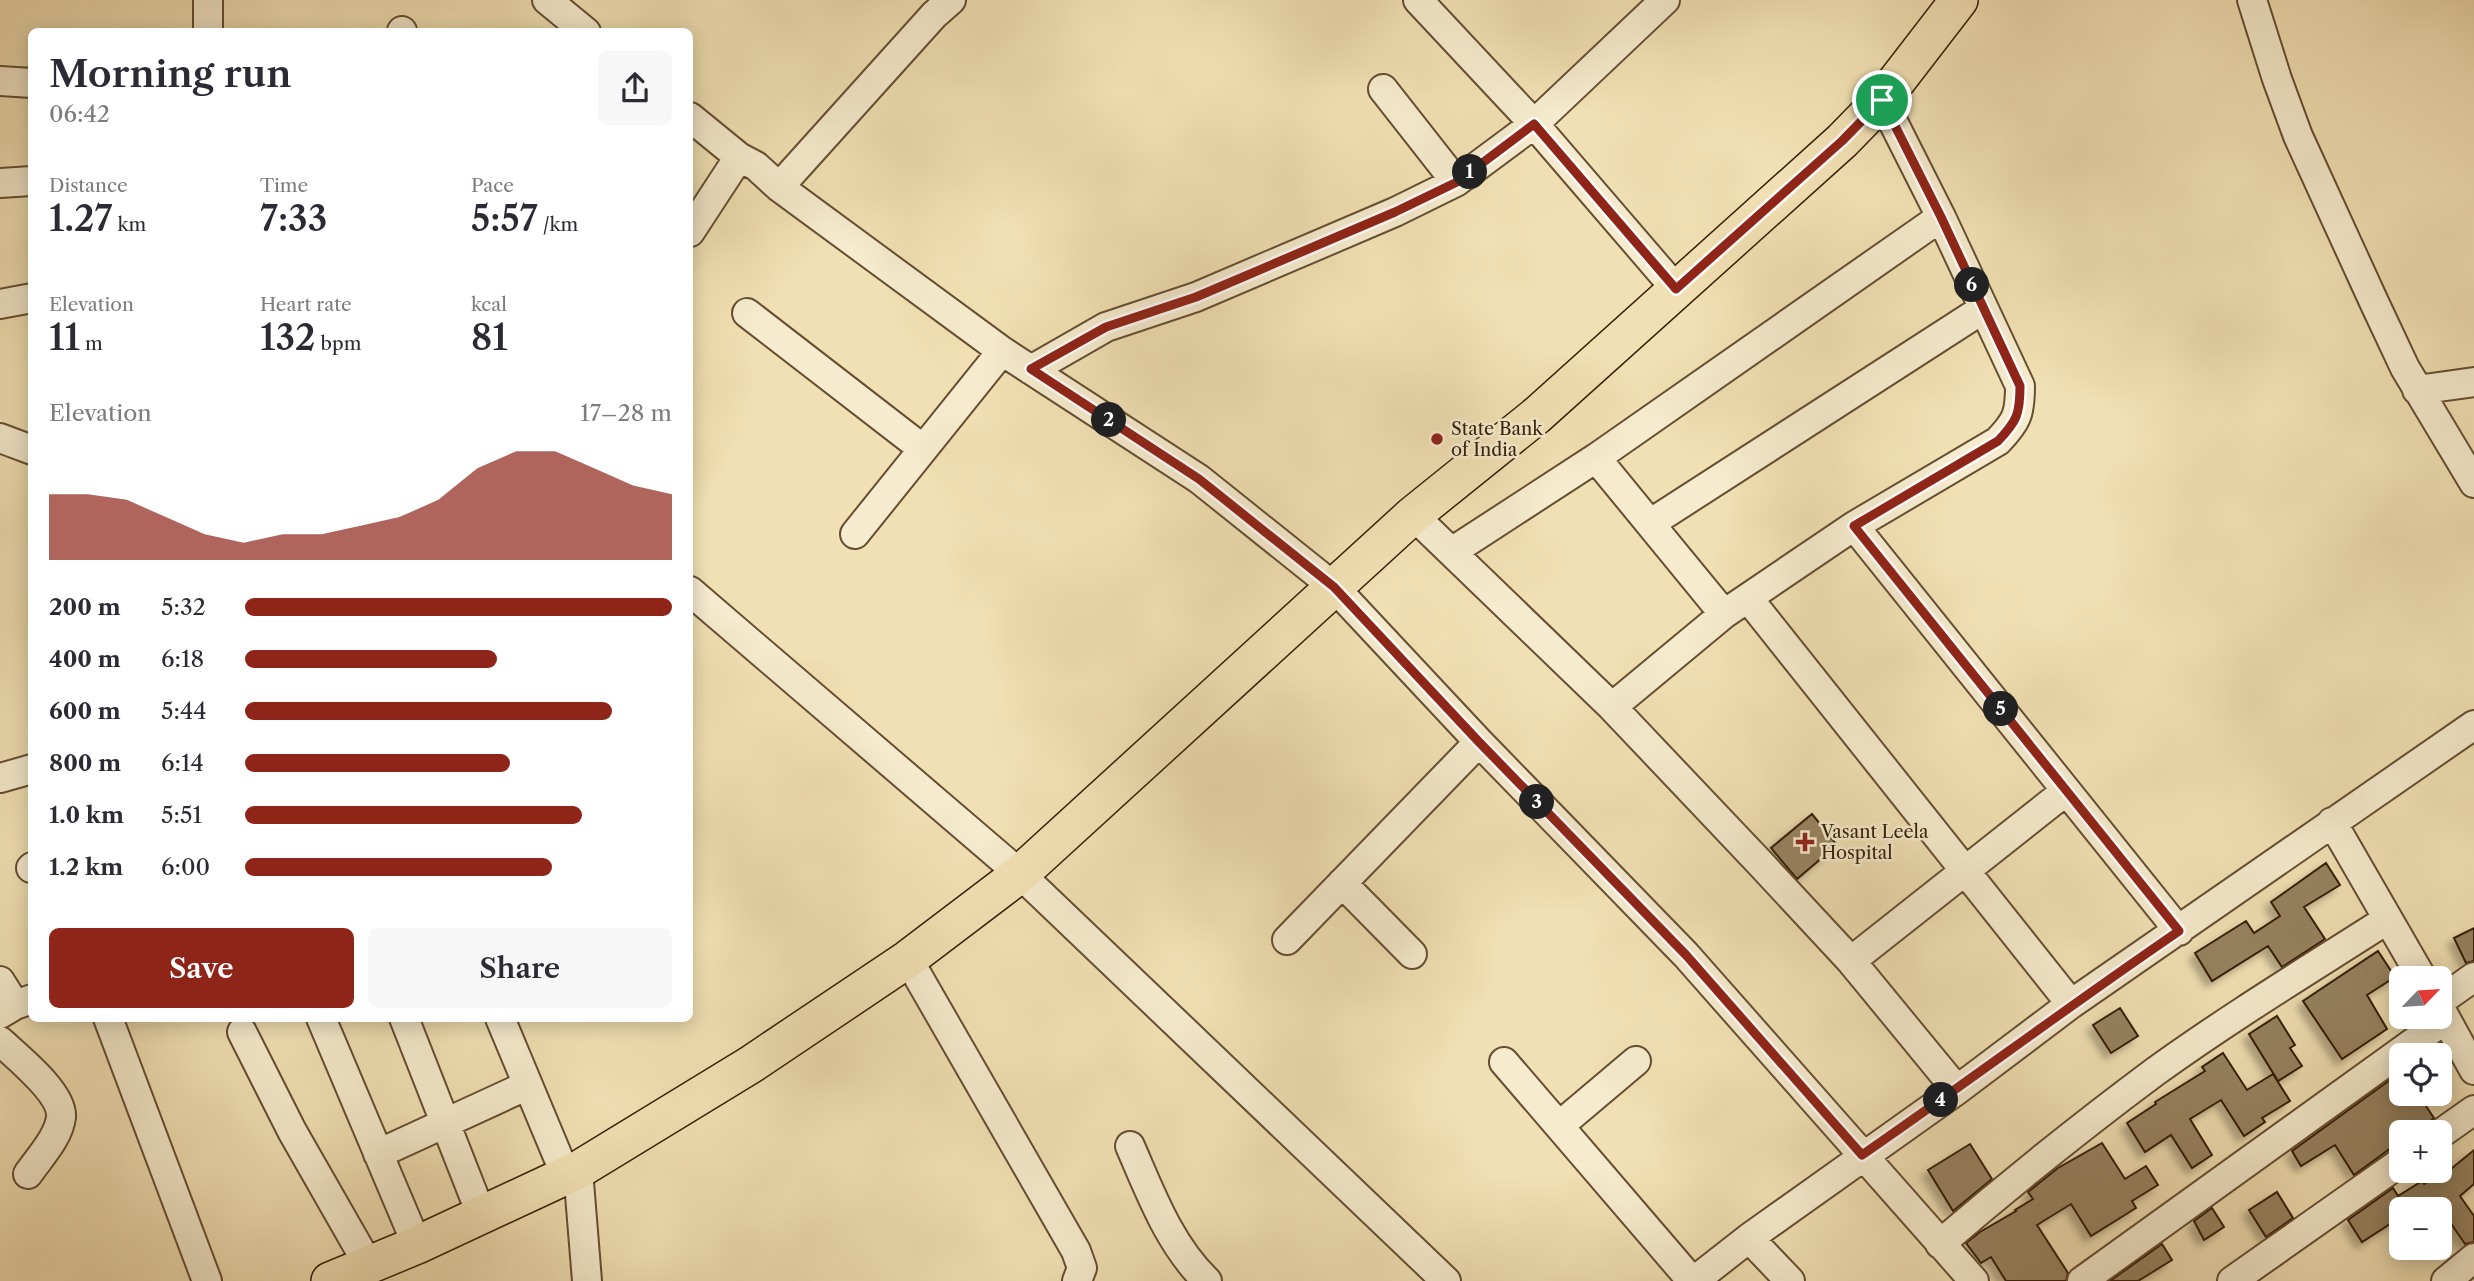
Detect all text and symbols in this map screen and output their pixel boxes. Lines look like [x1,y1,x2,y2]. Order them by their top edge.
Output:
text: Morning run [49,50,292,97]
button: share [598,51,672,125]
pin [1852,70,1912,130]
icon: arrive [1863,81,1901,119]
text: 06:42 [49,100,110,128]
pin: 1 [1452,154,1488,190]
text: 1 [1465,160,1474,183]
text: Distance [49,174,128,197]
text: Time [260,174,308,197]
text: Pace [471,174,514,197]
text: 1.27 [49,197,112,240]
text: 7:33 [260,197,327,240]
text: 5:57 [471,197,538,240]
text: km [112,213,146,236]
text: /km [538,213,578,236]
pin: 6 [1954,268,1990,302]
text: 6 [1966,273,1977,296]
text: Elevation [49,293,134,316]
text: Heart rate [260,293,352,316]
text: kcal [471,293,507,316]
text: 11 [49,316,80,359]
text: 132 [260,316,316,359]
text: 81 [471,316,508,359]
text: m [80,332,103,355]
text: bpm [316,332,361,355]
text: Elevation [49,399,152,427]
text: 17–28 m [580,399,672,427]
pin: 2 [1092,402,1126,438]
text: 2 [1103,408,1114,431]
place label: State Bank of India [1451,418,1544,461]
marker: State Bank of India [1429,431,1445,447]
text: 200 m [49,593,121,621]
text: 5:32 [161,593,206,621]
text: 400 m [49,645,121,673]
text: 6:18 [161,645,204,673]
pin: 5 [1983,692,2018,726]
text: 600 m [49,697,121,725]
text: 5:44 [161,697,207,725]
text: 5 [1995,697,2006,720]
text: 800 m [49,749,121,777]
text: 6:14 [161,749,204,777]
pin: 3 [1520,784,1554,820]
text: 3 [1531,790,1542,813]
text: 1.0 km [49,801,124,829]
text: 5:51 [161,801,202,829]
place label: Vasant Leela Hospital [1820,821,1929,864]
marker: Vasant Leela Hospital [1795,832,1815,852]
text: 1.2 km [49,853,123,881]
text: 6:00 [161,853,210,881]
button: Save [49,928,354,1008]
button: Share [368,928,672,1008]
north arrow [2389,966,2452,1029]
map controls [2389,966,2452,1260]
button: locate [2389,1043,2452,1106]
pin: 4 [1924,1082,1958,1118]
text: 4 [1935,1088,1946,1111]
button: + [2389,1120,2452,1183]
button: − [2389,1197,2452,1260]

